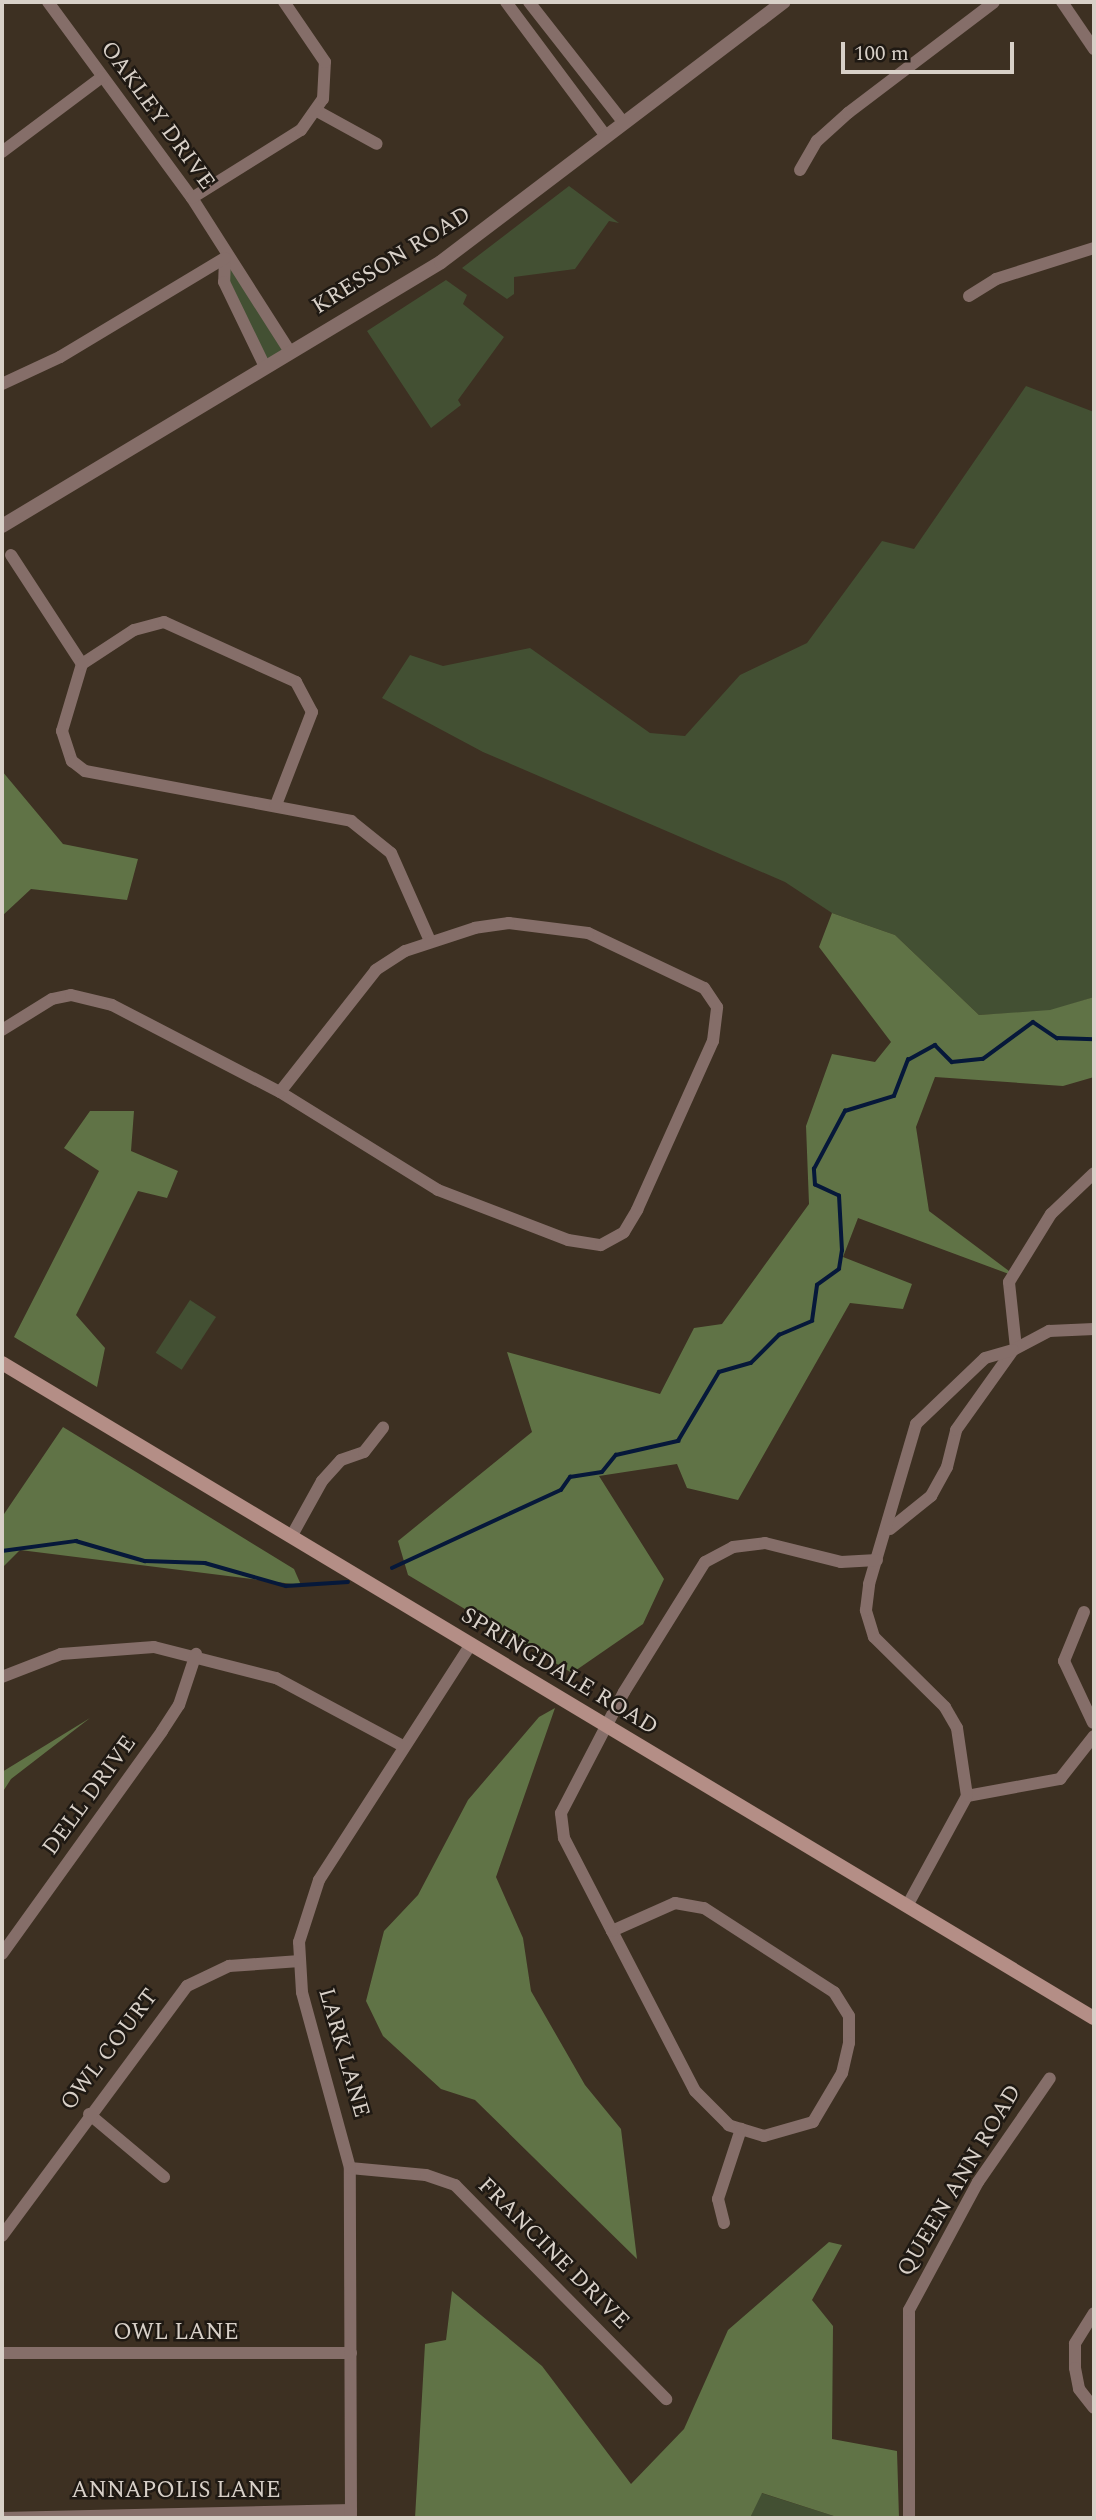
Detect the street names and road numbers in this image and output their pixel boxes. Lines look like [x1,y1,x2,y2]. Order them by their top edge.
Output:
street label: OAKLEY DRIVE [94,36,220,196]
street label: KRESSON ROAD [308,201,476,321]
street label: SPRINGDALE ROAD [456,1602,662,1742]
street label: DELL DRIVE [37,1731,143,1861]
street label: OWL COURT [55,1984,165,2116]
street label: LARK LANE [311,1985,375,2121]
street label: QUEEN ANN ROAD [892,2080,1028,2282]
street label: FRANCINE DRIVE [471,2172,635,2336]
street label: OWL LANE [113,2319,239,2347]
street label: ANNAPOLIS LANE [71,2477,281,2505]

